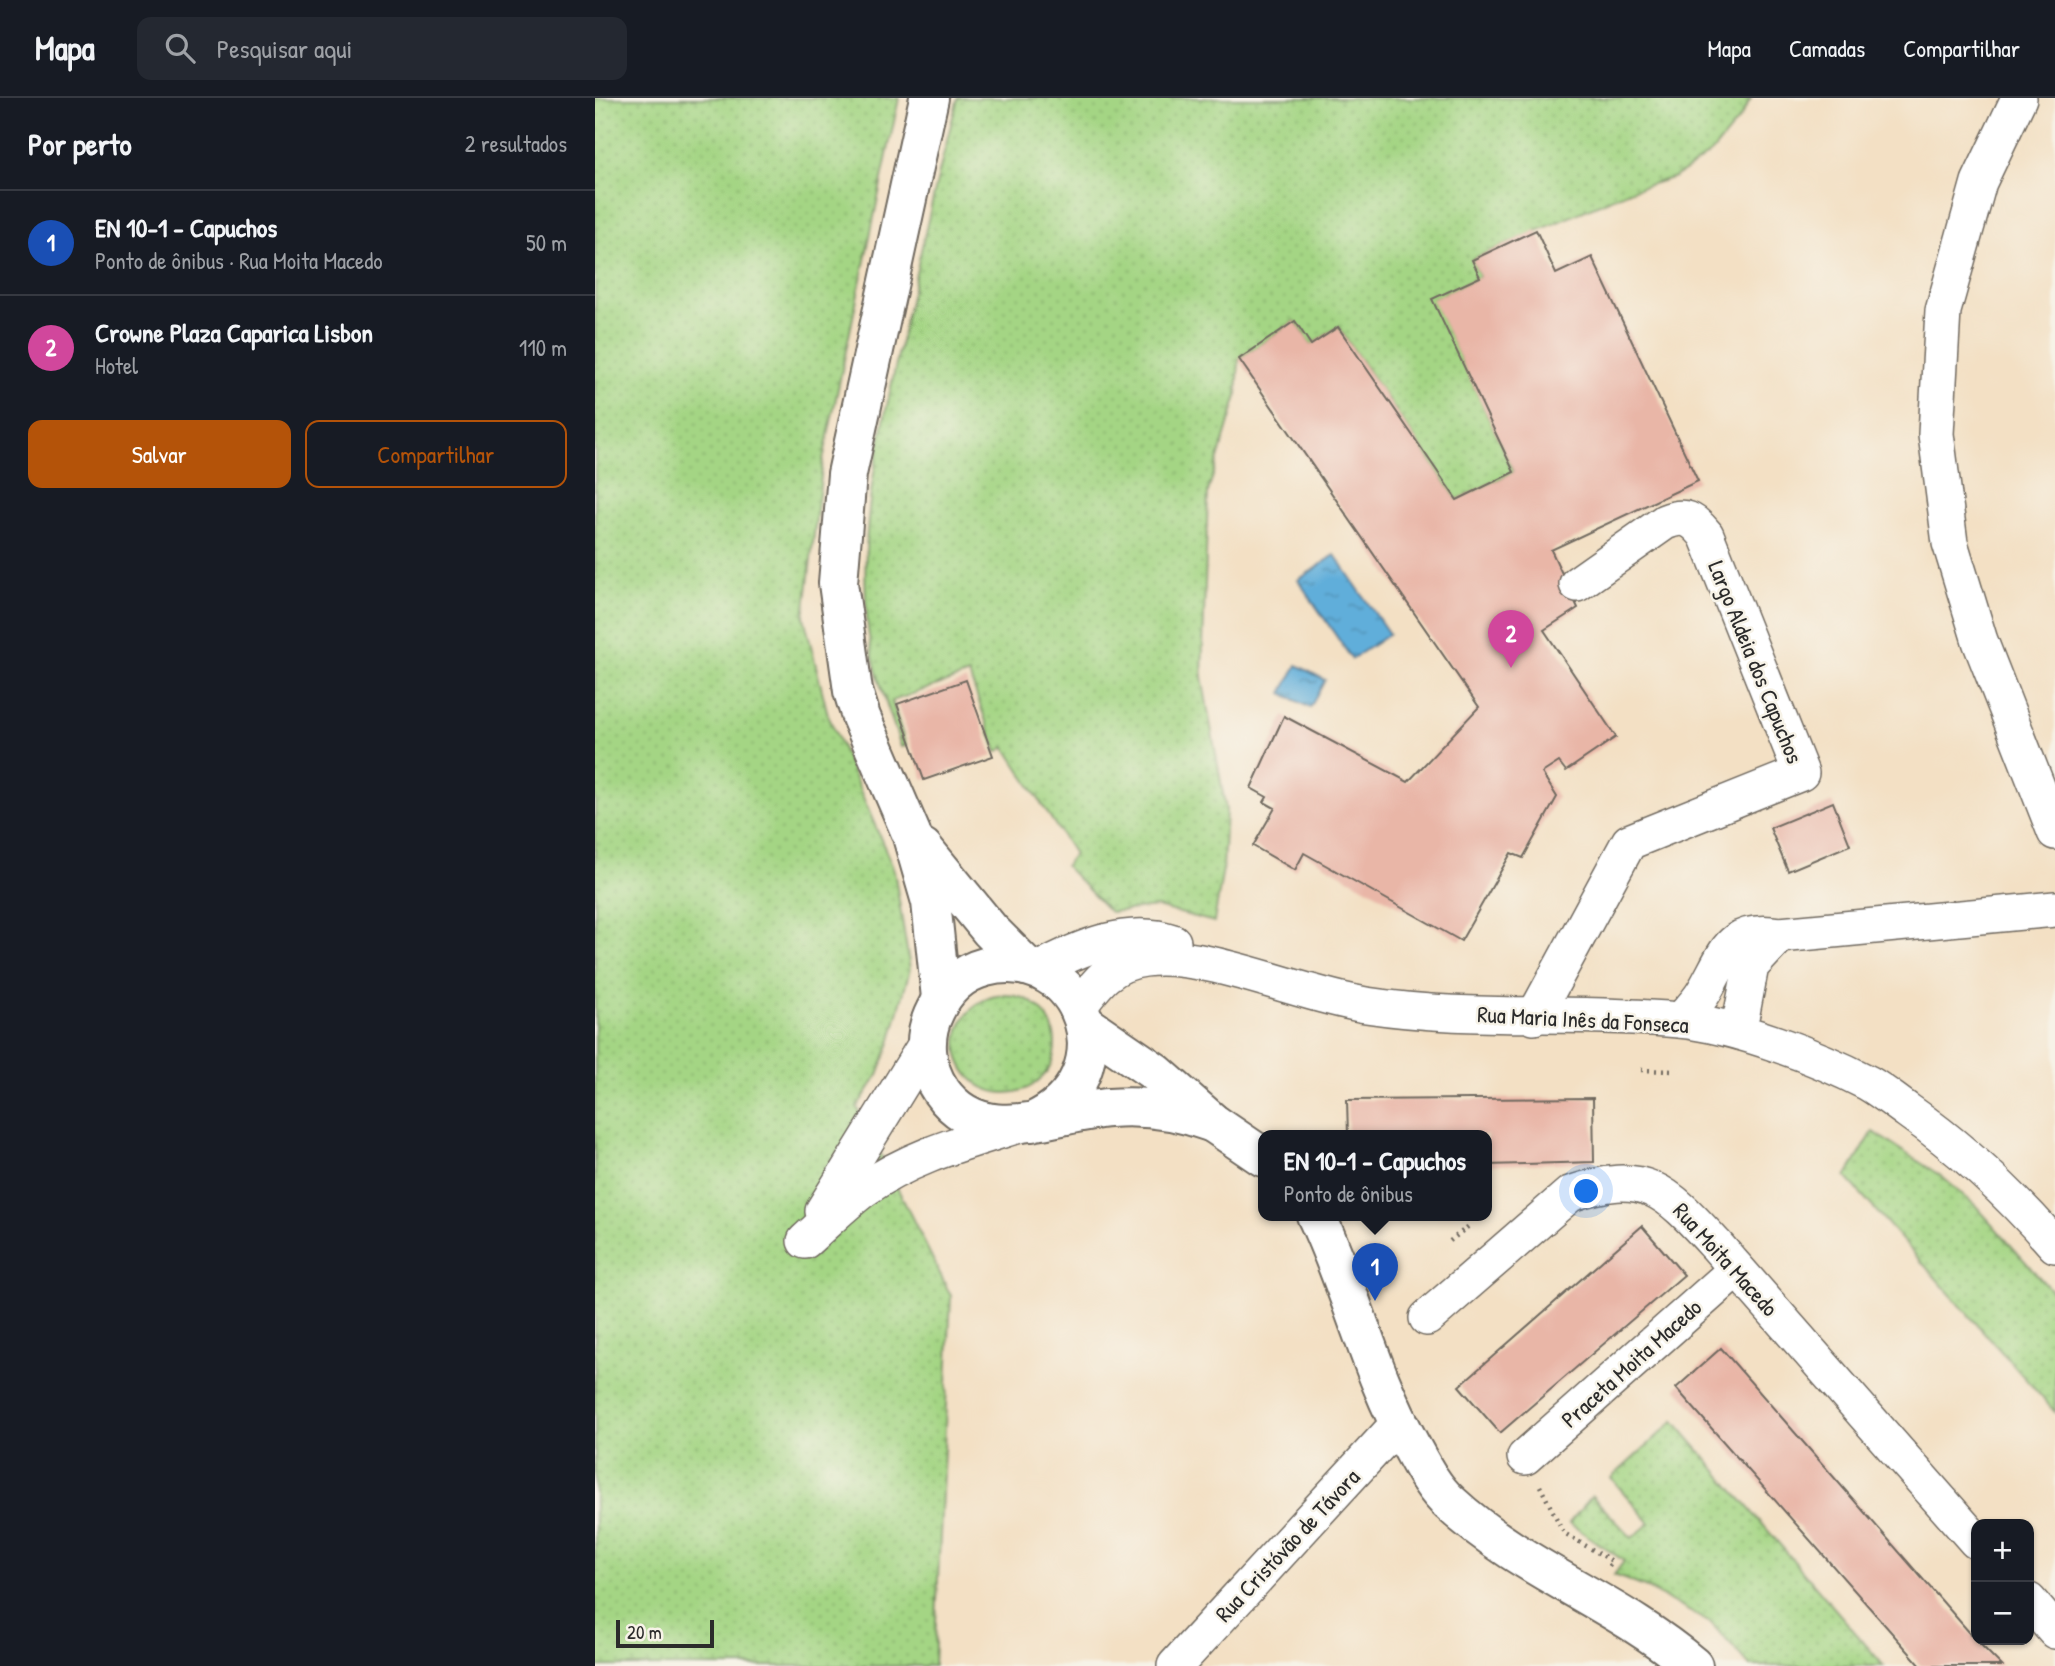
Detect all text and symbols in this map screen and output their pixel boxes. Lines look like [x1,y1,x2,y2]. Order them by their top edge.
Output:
search box [137,17,627,80]
text: Mapa [35,26,95,70]
icon: search [161,29,199,67]
text: Pesquisar aqui [217,31,352,66]
text: Mapa [1708,32,1751,64]
text: Camadas [1789,32,1865,64]
text: Compartilhar [1903,32,2020,64]
text: Por perto [28,124,132,164]
text: 2 resultados [465,128,567,159]
text: EN 10-1 - Capuchos [95,210,277,245]
text: 1 [47,227,55,258]
text: 50 m [526,227,567,258]
text: Ponto de ônibus · Rua Moita Macedo [95,245,382,276]
text: Crowne Plaza Caparica Lisbon [95,315,373,350]
text: 2 [46,332,56,363]
text: 110 m [519,332,567,363]
text: Hotel [95,350,138,381]
button: Salvar [28,420,291,488]
button: Compartilhar [305,420,567,488]
street label: Largo Aldeia dos Capuchos [1701,556,1811,768]
pin: 2 [1488,610,1534,668]
street label: Rua Maria Inês da Fonseca [1477,998,1689,1040]
popup [1258,1130,1492,1221]
text: EN 10-1 - Capuchos [1284,1143,1466,1178]
your location [1569,1174,1603,1208]
text: Ponto de ônibus [1284,1178,1413,1209]
street label: Rua Moita Macedo [1667,1195,1785,1323]
pin: 1 [1352,1243,1398,1301]
street label: Praceta Moita Macedo [1554,1292,1708,1434]
street label: Rua Cristóvão de Távora [1208,1462,1366,1628]
map controls [1971,1519,2034,1645]
button: + [1971,1519,2034,1582]
button: − [1971,1582,2034,1645]
scale bar [616,1617,714,1649]
text: 20 m [627,1619,662,1645]

